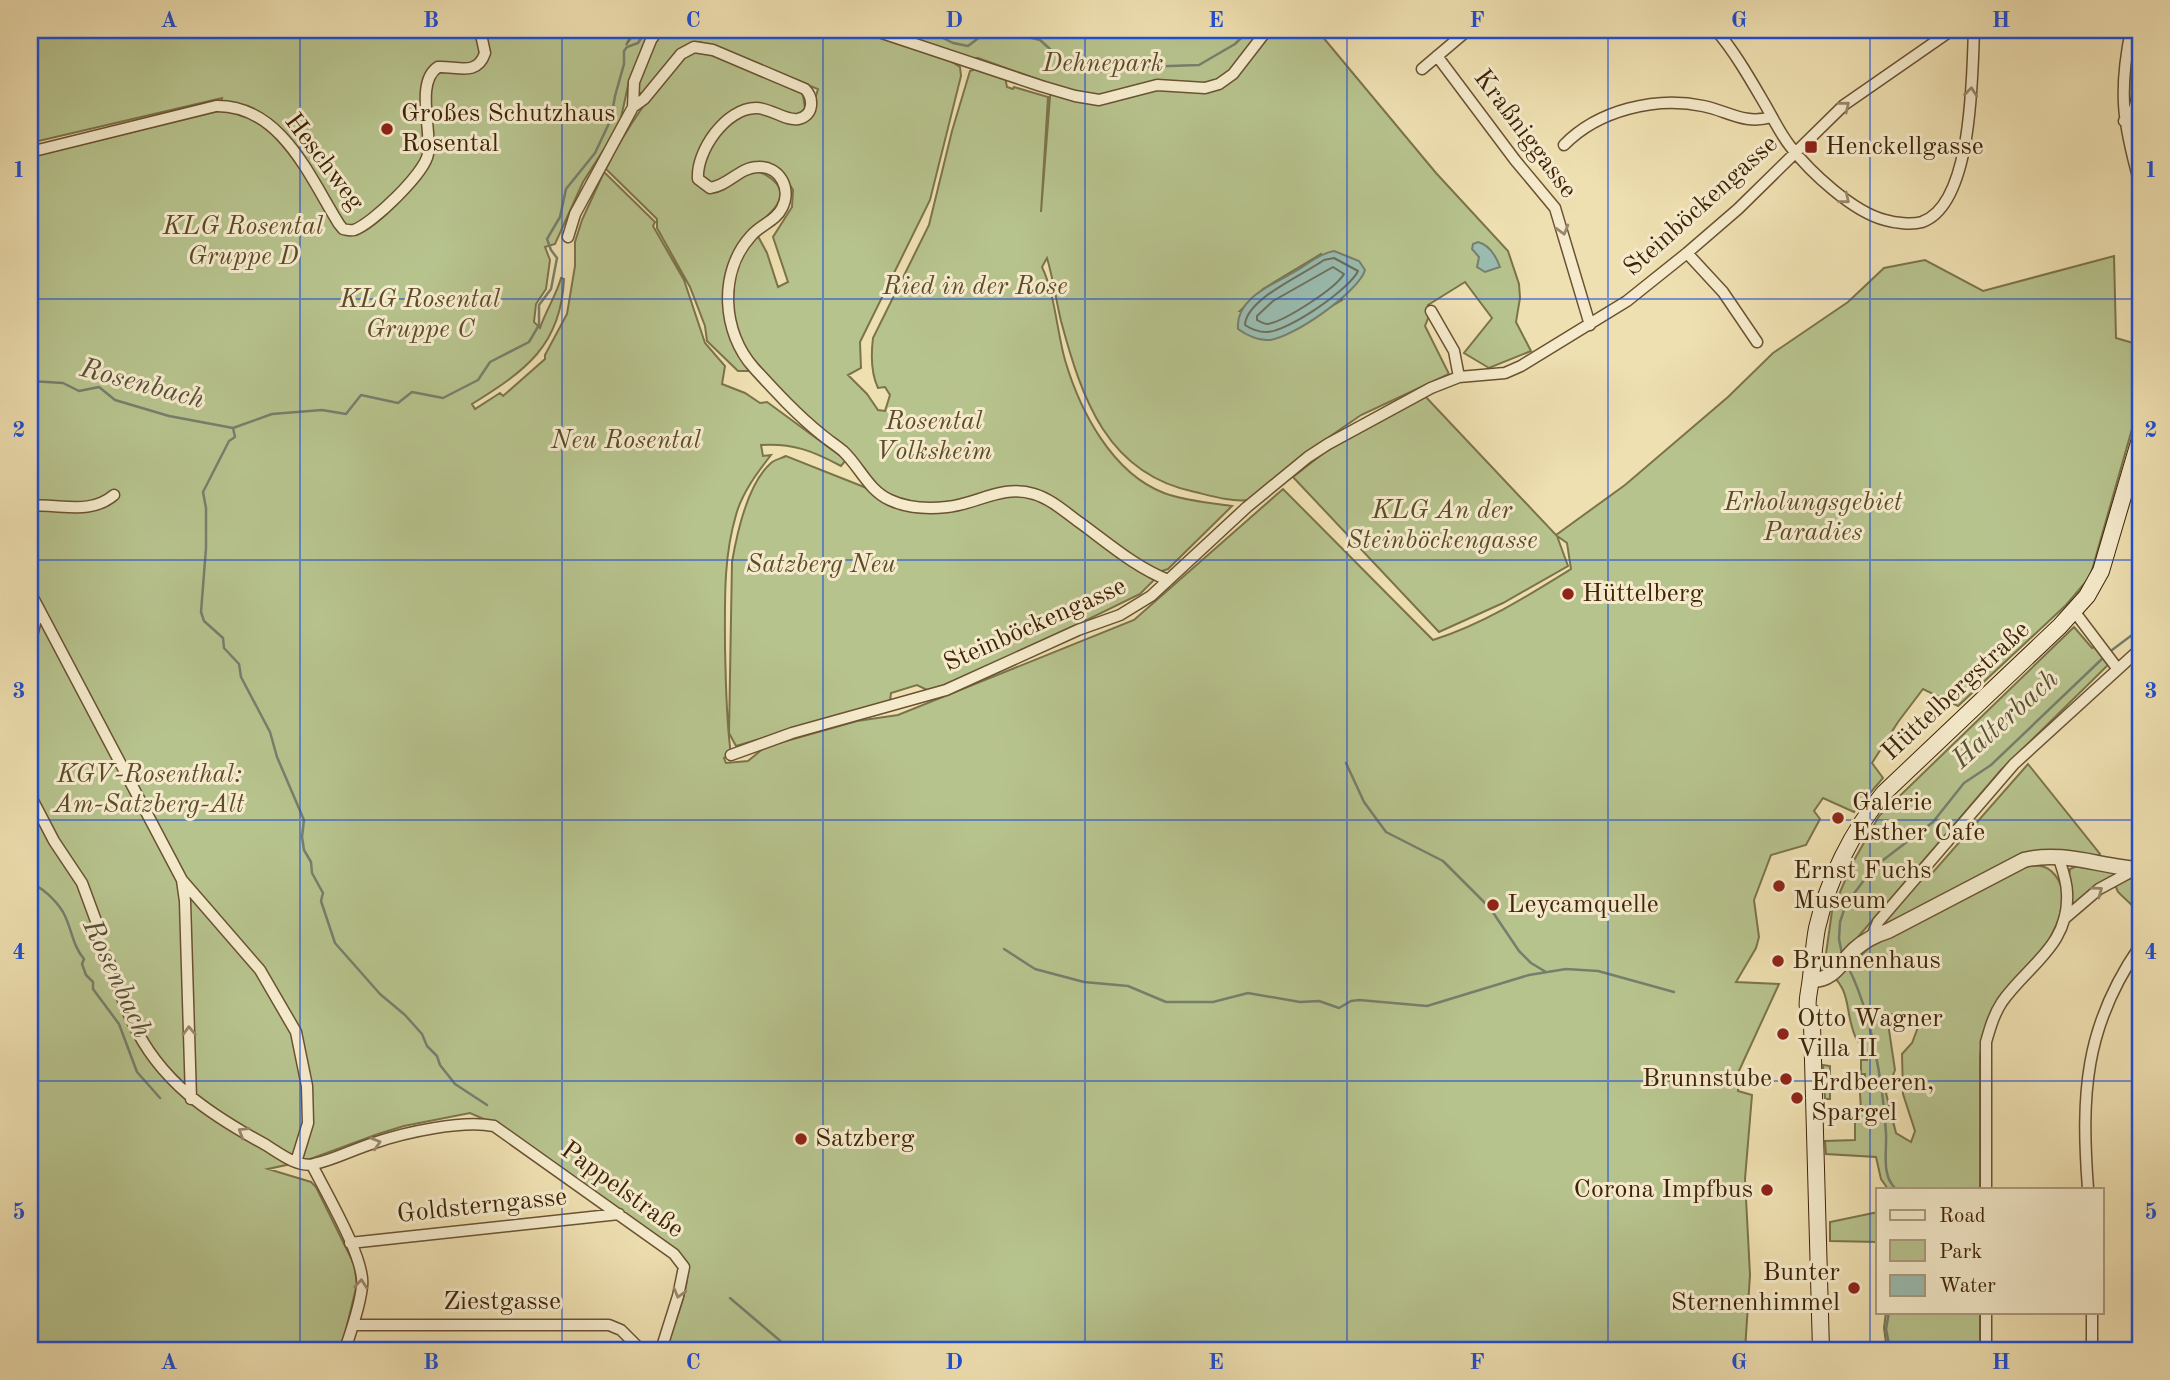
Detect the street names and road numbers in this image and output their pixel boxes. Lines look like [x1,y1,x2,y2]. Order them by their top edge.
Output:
street label: Kraßniggasse [1468,65,1582,203]
street label: Heschweg [279,109,369,215]
street label: Steinböckengasse [1619,131,1783,281]
street label: Steinböckengasse [940,573,1130,677]
street label: Hüttelbergstraße [1877,616,2035,766]
street label: Pappelstraße [556,1137,688,1243]
street label: Goldsterngasse [396,1184,568,1228]
street label: Ziestgasse [443,1289,561,1315]

